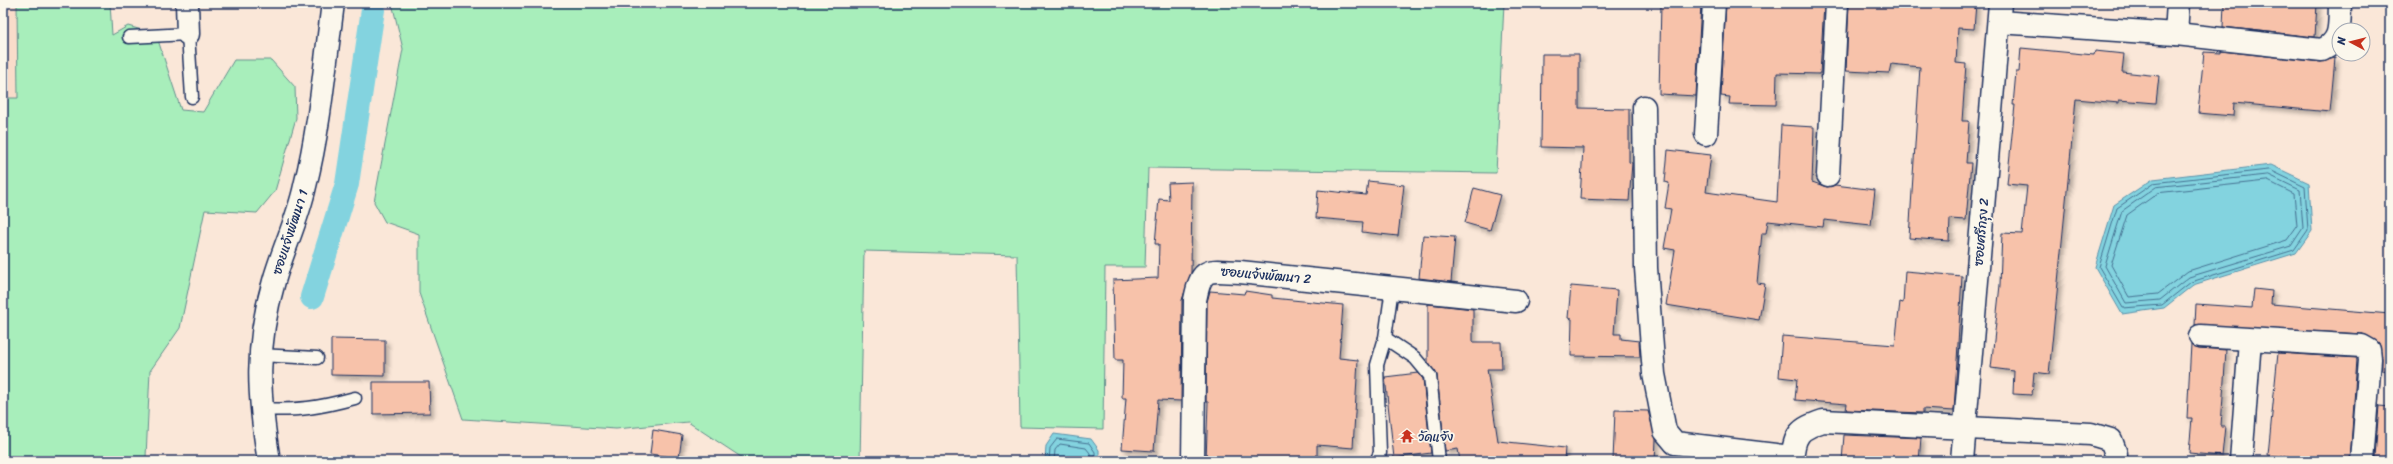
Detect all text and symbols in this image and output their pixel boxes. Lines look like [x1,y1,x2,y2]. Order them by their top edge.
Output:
north arrow [2331,22,2371,62]
text: N [2332,36,2352,47]
street label: ซอยแจ้งพัฒนา 1 [265,186,315,278]
street label: ซอยศรีกรุง 2 [1967,197,1995,267]
street label: ซอยแจ้งพัฒนา 2 [1220,260,1313,290]
place label: วัดแจ้ง [1418,425,1453,448]
temple icon: วัดแจ้ง [1399,428,1415,444]

